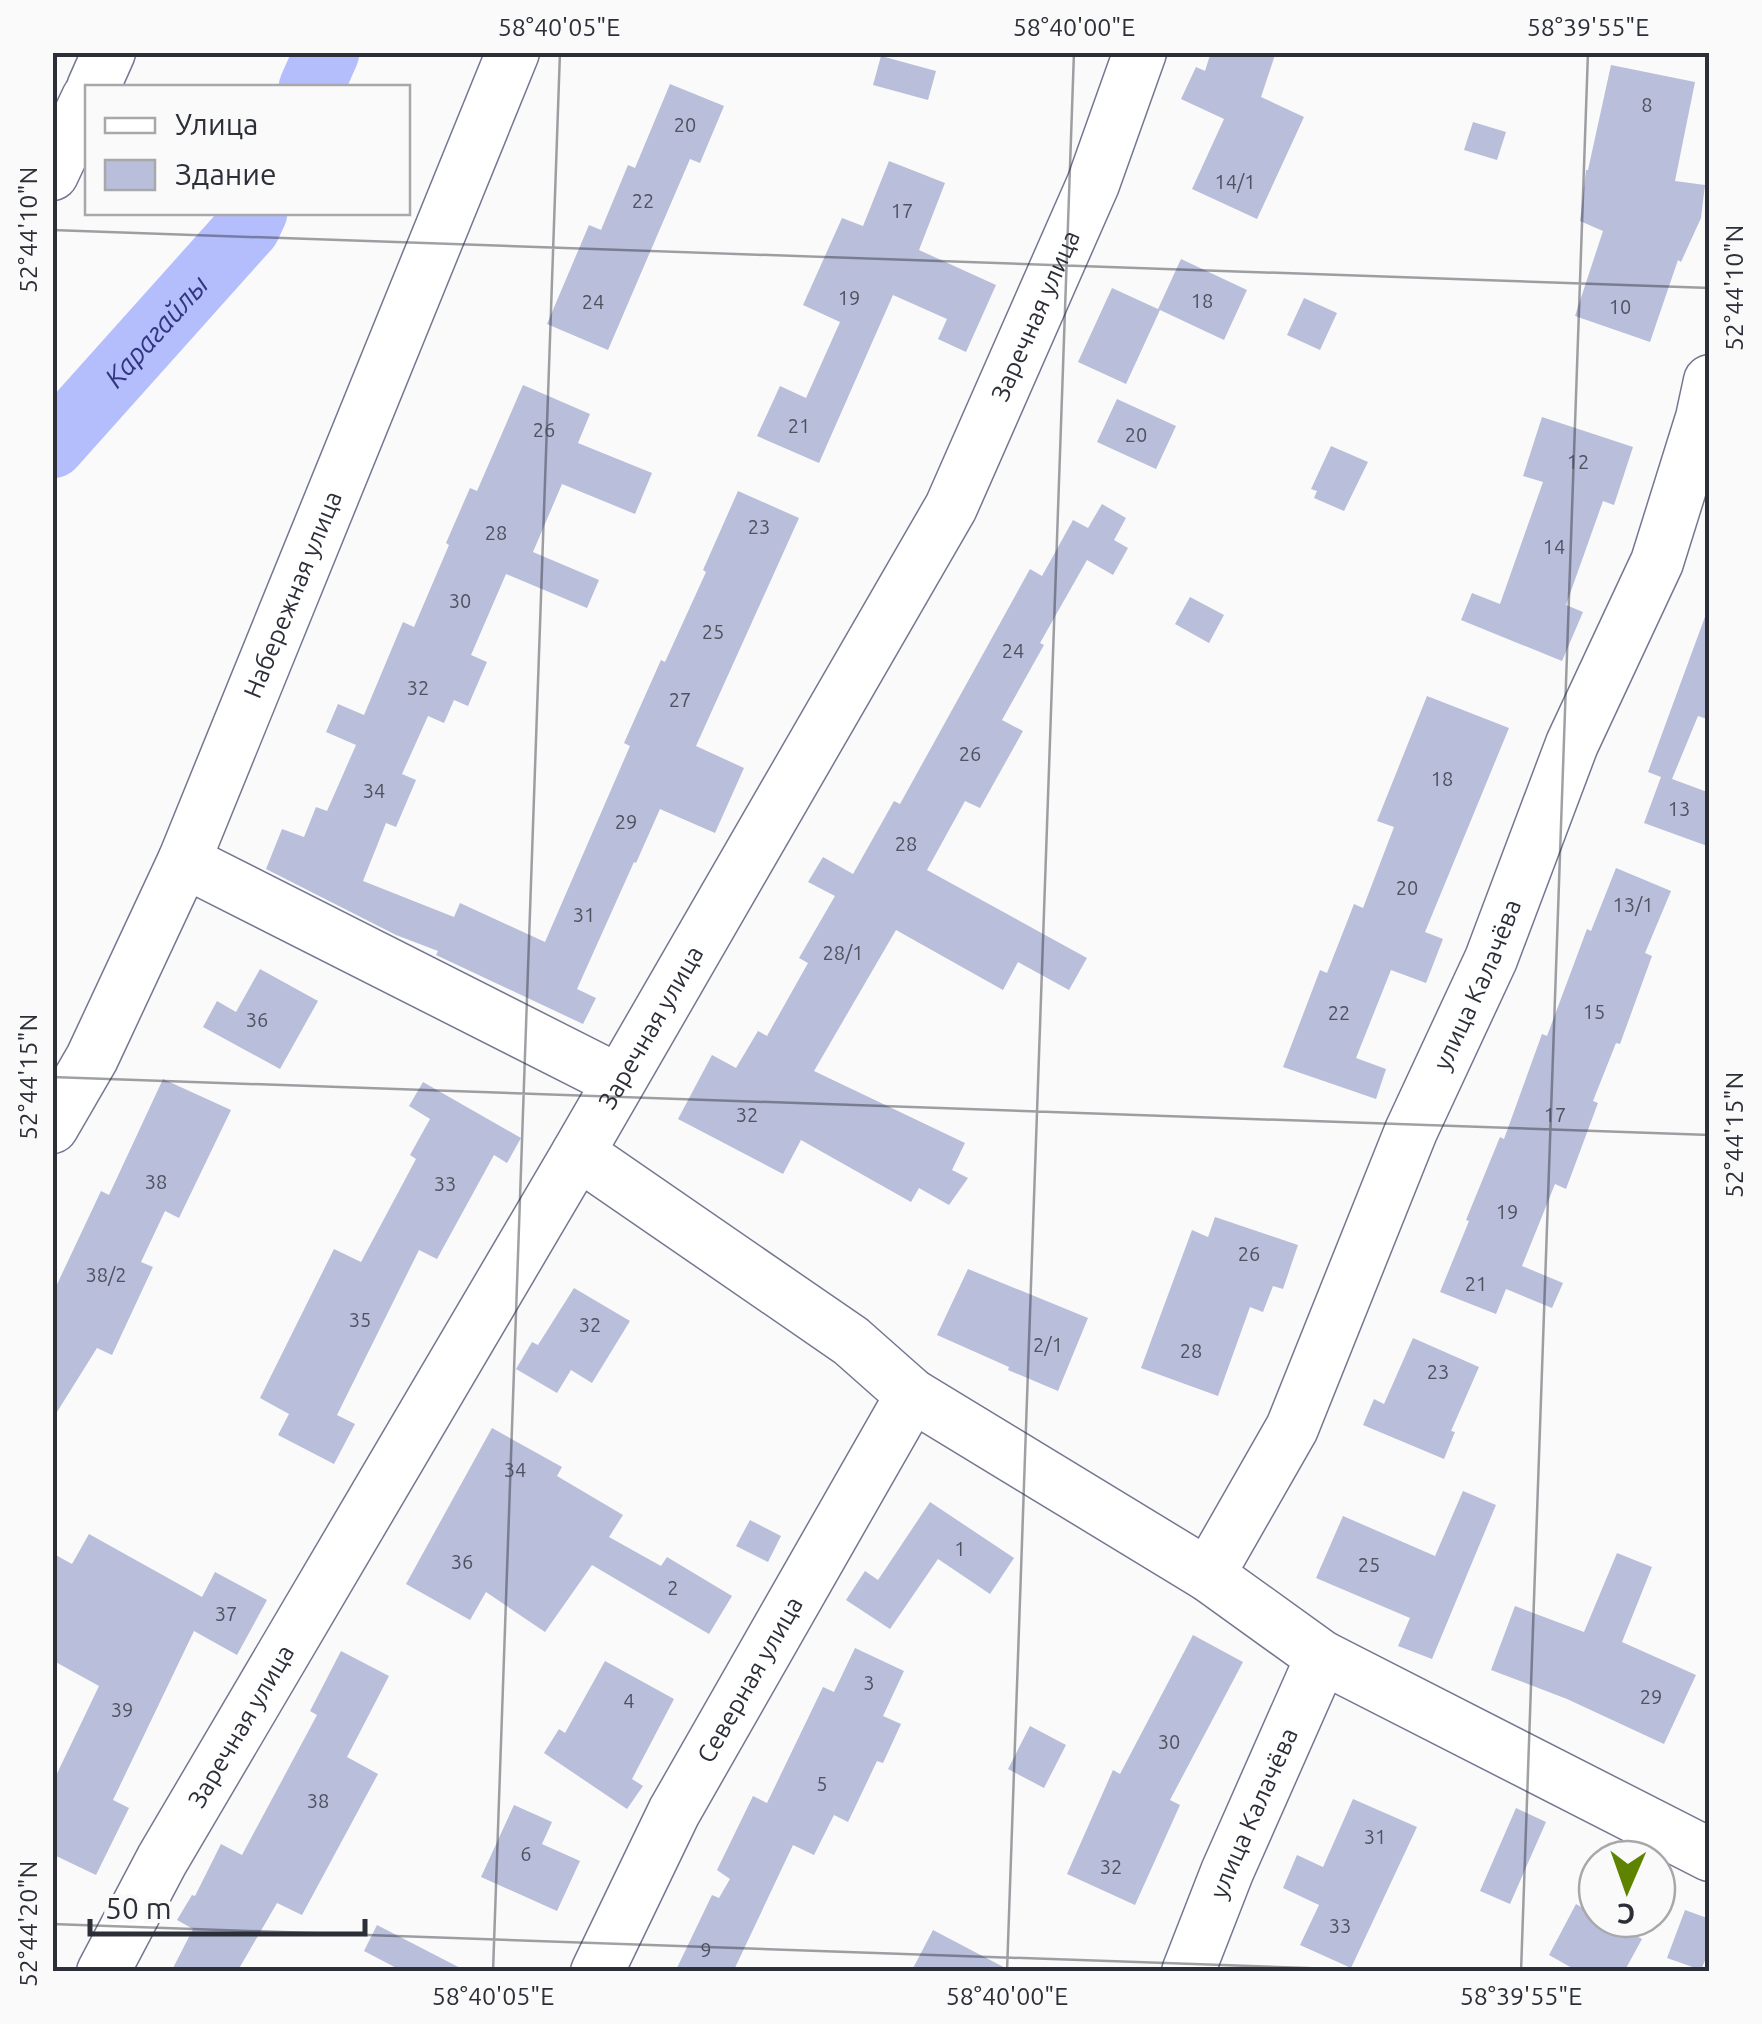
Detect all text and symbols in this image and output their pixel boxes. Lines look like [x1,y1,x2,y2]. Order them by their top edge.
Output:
text: 58°40'05"E [498,13,620,41]
text: 58°40'00"E [1013,13,1135,41]
text: 58°39'55"E [1527,13,1649,41]
legend [85,85,410,215]
house number: 8 [1641,93,1653,116]
text: Улица [175,107,259,141]
house number: 20 [674,113,696,136]
text: Здание [175,157,277,191]
text: 52°44'10"N [14,167,42,293]
house number: 14/1 [1214,170,1256,193]
house number: 22 [632,189,654,212]
house number: 17 [891,199,913,222]
text: 52°44'10"N [1720,225,1748,351]
street label: Заречная улица [985,226,1085,405]
water label: Карагайлы [97,268,214,393]
house number: 19 [838,286,860,309]
house number: 18 [1191,289,1213,312]
house number: 24 [582,290,604,313]
house number: 10 [1609,295,1631,318]
house number: 21 [788,414,810,437]
house number: 26 [533,418,555,441]
house number: 20 [1125,423,1147,446]
house number: 12 [1567,450,1589,473]
street label: Набережная улица [238,487,347,702]
house number: 23 [748,515,770,538]
house number: 28 [485,521,507,544]
house number: 14 [1543,535,1565,558]
house number: 30 [449,589,471,612]
house number: 25 [702,620,724,643]
house number: 24 [1002,639,1024,662]
house number: 32 [407,676,429,699]
house number: 27 [669,688,691,711]
house number: 26 [959,742,981,765]
house number: 18 [1431,767,1453,790]
house number: 34 [363,779,385,802]
house number: 13 [1668,797,1690,820]
house number: 29 [615,810,637,833]
house number: 28 [895,832,917,855]
house number: 20 [1396,876,1418,899]
house number: 13/1 [1612,893,1654,916]
street label: улица Калачёва [1427,895,1526,1074]
house number: 31 [573,903,595,926]
street label: Заречная улица [593,941,709,1114]
house number: 28/1 [822,941,864,964]
house number: 15 [1583,1000,1605,1023]
house number: 22 [1328,1001,1350,1024]
house number: 36 [246,1008,268,1031]
text: 52°44'15"N [14,1014,42,1140]
text: 52°44'15"N [1720,1072,1748,1198]
house number: 32 [736,1103,758,1126]
house number: 17 [1544,1103,1566,1126]
house number: 38 [145,1170,167,1193]
house number: 33 [434,1172,456,1195]
house number: 19 [1496,1200,1518,1223]
house number: 26 [1238,1242,1260,1265]
house number: 38/2 [85,1263,127,1286]
house number: 21 [1465,1272,1487,1295]
house number: 35 [349,1308,371,1331]
house number: 32 [579,1313,601,1336]
house number: 2/1 [1033,1333,1063,1356]
house number: 28 [1180,1339,1202,1362]
house number: 23 [1427,1360,1449,1383]
house number: 34 [504,1458,526,1481]
house number: 1 [954,1537,966,1560]
house number: 36 [451,1550,473,1573]
house number: 25 [1358,1553,1380,1576]
house number: 2 [667,1576,679,1599]
street label: Северная улица [691,1592,808,1768]
house number: 37 [215,1602,237,1625]
street label: Заречная улица [182,1640,299,1812]
house number: 3 [863,1671,875,1694]
house number: 29 [1640,1685,1662,1708]
house number: 4 [623,1689,635,1712]
house number: 39 [111,1698,133,1721]
street label: улица Калачёва [1204,1723,1303,1902]
house number: 30 [1158,1730,1180,1753]
house number: 5 [816,1772,828,1795]
house number: 38 [307,1789,329,1812]
house number: 31 [1364,1825,1386,1848]
north arrow [1577,1839,1677,1939]
house number: 6 [520,1842,532,1865]
house number: 32 [1100,1855,1122,1878]
text: 52°44'20"N [14,1861,42,1987]
scale bar [90,1874,365,1936]
text: 50 m [105,1891,172,1925]
text: С [1617,1899,1636,1930]
house number: 33 [1329,1914,1351,1937]
house number: 9 [700,1938,712,1961]
text: 58°40'05"E [432,1982,554,2010]
text: 58°40'00"E [946,1982,1068,2010]
text: 58°39'55"E [1460,1982,1582,2010]

